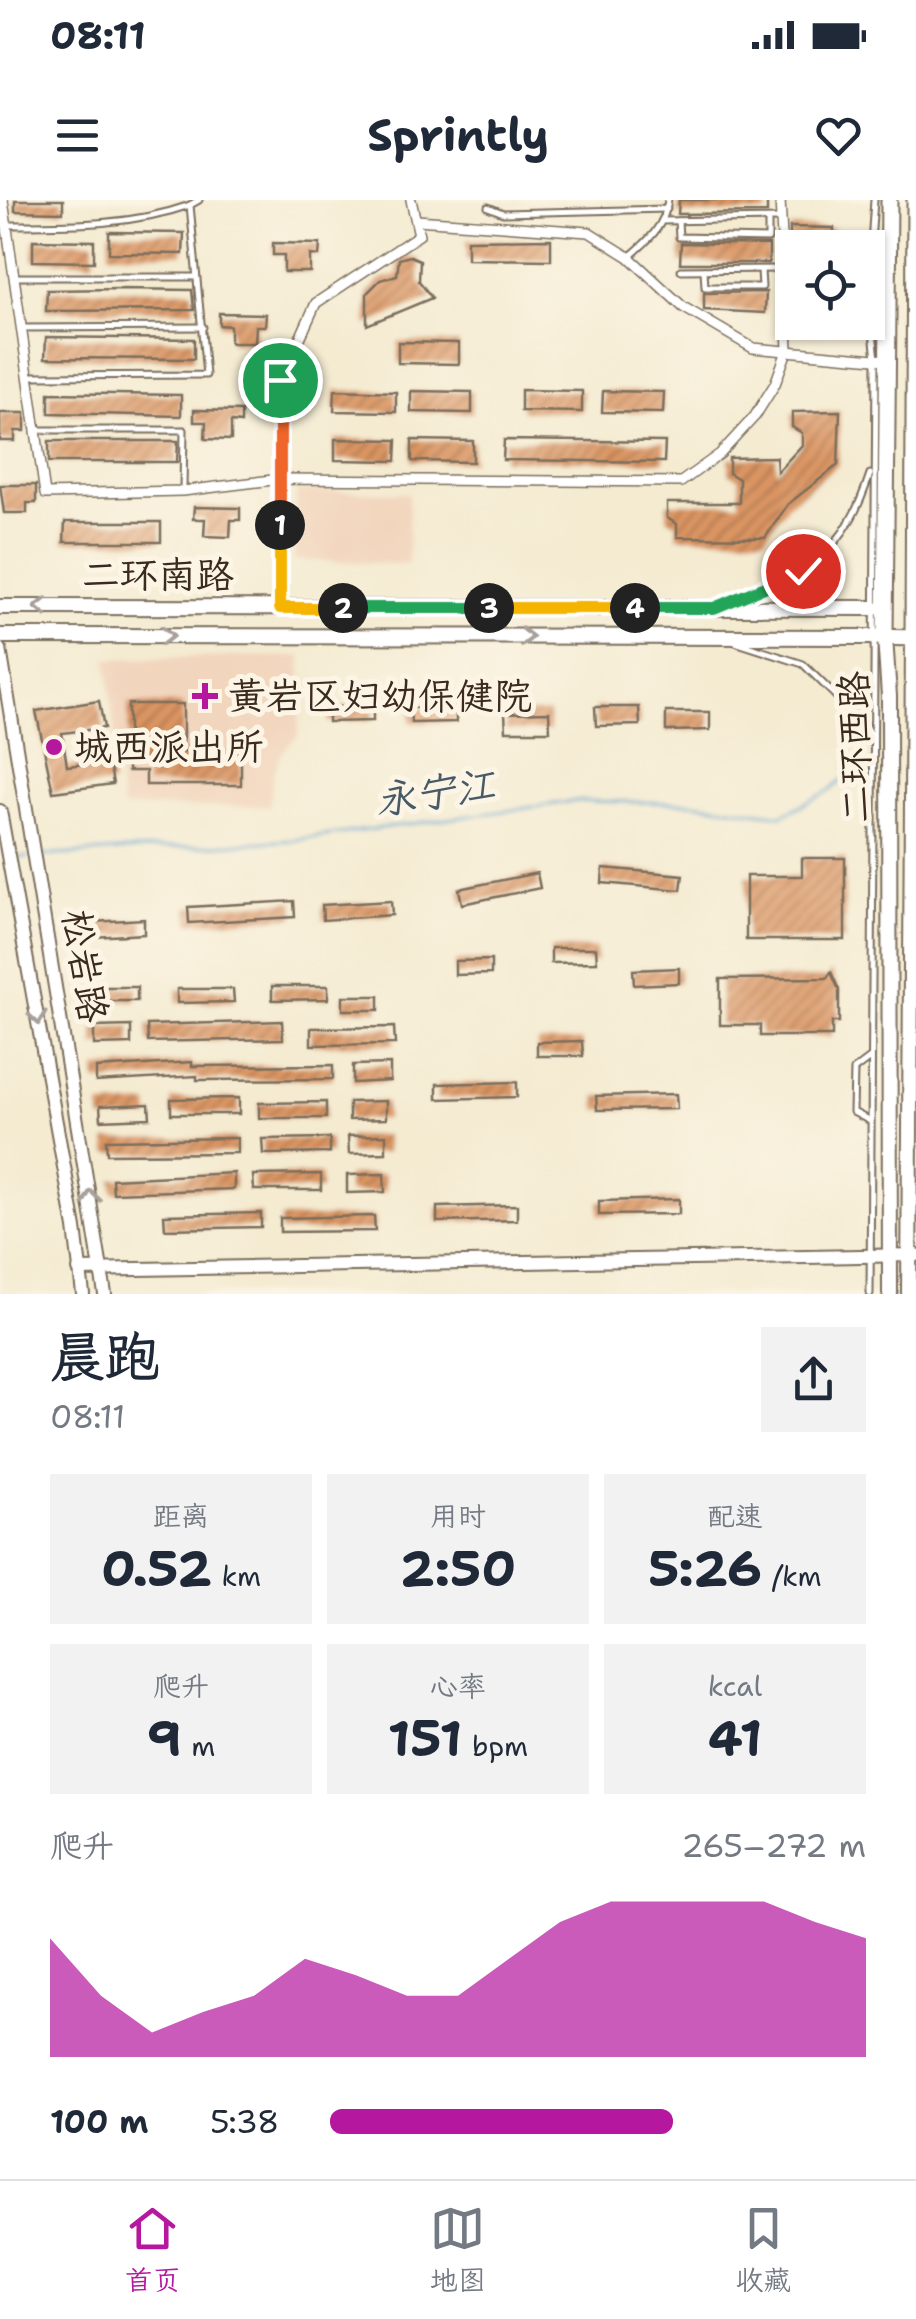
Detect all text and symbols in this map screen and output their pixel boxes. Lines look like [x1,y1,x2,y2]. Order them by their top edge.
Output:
text: 08:11 [50,10,146,61]
text: Sprintly [367,105,549,165]
icon: menu [50,108,105,163]
icon: heart [811,108,866,163]
map controls [775,230,885,340]
button: locate [775,230,885,340]
pin [238,338,323,423]
icon: arrive [253,353,308,408]
pin: 1 [255,500,305,550]
text: 1 [274,506,286,544]
pin [761,529,846,614]
icon: check [776,544,831,599]
street label: 二环南路 [82,549,234,600]
pin: 2 [318,583,368,633]
pin: 3 [464,583,514,633]
pin: 4 [610,583,660,633]
text: 2 [333,589,353,627]
text: 3 [479,589,499,627]
text: 4 [625,589,645,627]
one-way arrow [32,596,48,618]
one-way arrow [160,625,176,647]
one-way arrow [520,626,536,648]
place label: 黄岩区妇幼保健院 [228,670,532,721]
street label: 二环西路 [828,671,881,823]
marker: 黄岩区妇幼保健院 [192,683,218,709]
place label: 城西派出所 [74,721,264,772]
marker: 城西派出所 [43,736,65,758]
water label: 永宁江 [372,757,500,827]
street label: 松岩路 [51,906,120,1026]
one-way arrow [27,1010,48,1026]
one-way arrow [81,1189,102,1206]
text: 晨跑 [50,1320,160,1394]
button: share [761,1327,866,1432]
text: 08:11 [50,1395,125,1438]
text: 距离 [153,1497,209,1535]
text: 用时 [430,1497,486,1535]
text: 配速 [707,1497,763,1535]
text: 0.52 [101,1535,212,1602]
text: 2:50 [400,1535,516,1602]
text: 5:26 [648,1535,762,1602]
text: km [212,1557,261,1595]
text: /km [762,1557,822,1595]
text: 爬升 [153,1667,209,1705]
text: 心率 [430,1667,486,1705]
text: kcal [708,1667,762,1705]
text: 9 [147,1705,182,1772]
text: 151 [388,1705,462,1772]
text: 41 [708,1705,762,1772]
text: m [182,1727,215,1765]
text: bpm [462,1727,528,1765]
text: 爬升 [50,1824,114,1867]
text: 265–272 m [681,1824,866,1867]
text: 100 m [50,2100,149,2143]
text: 5:38 [210,2100,279,2143]
tab: 首页 [125,2201,181,2299]
tab: 地图 [430,2201,486,2299]
tab: 收藏 [735,2201,791,2299]

